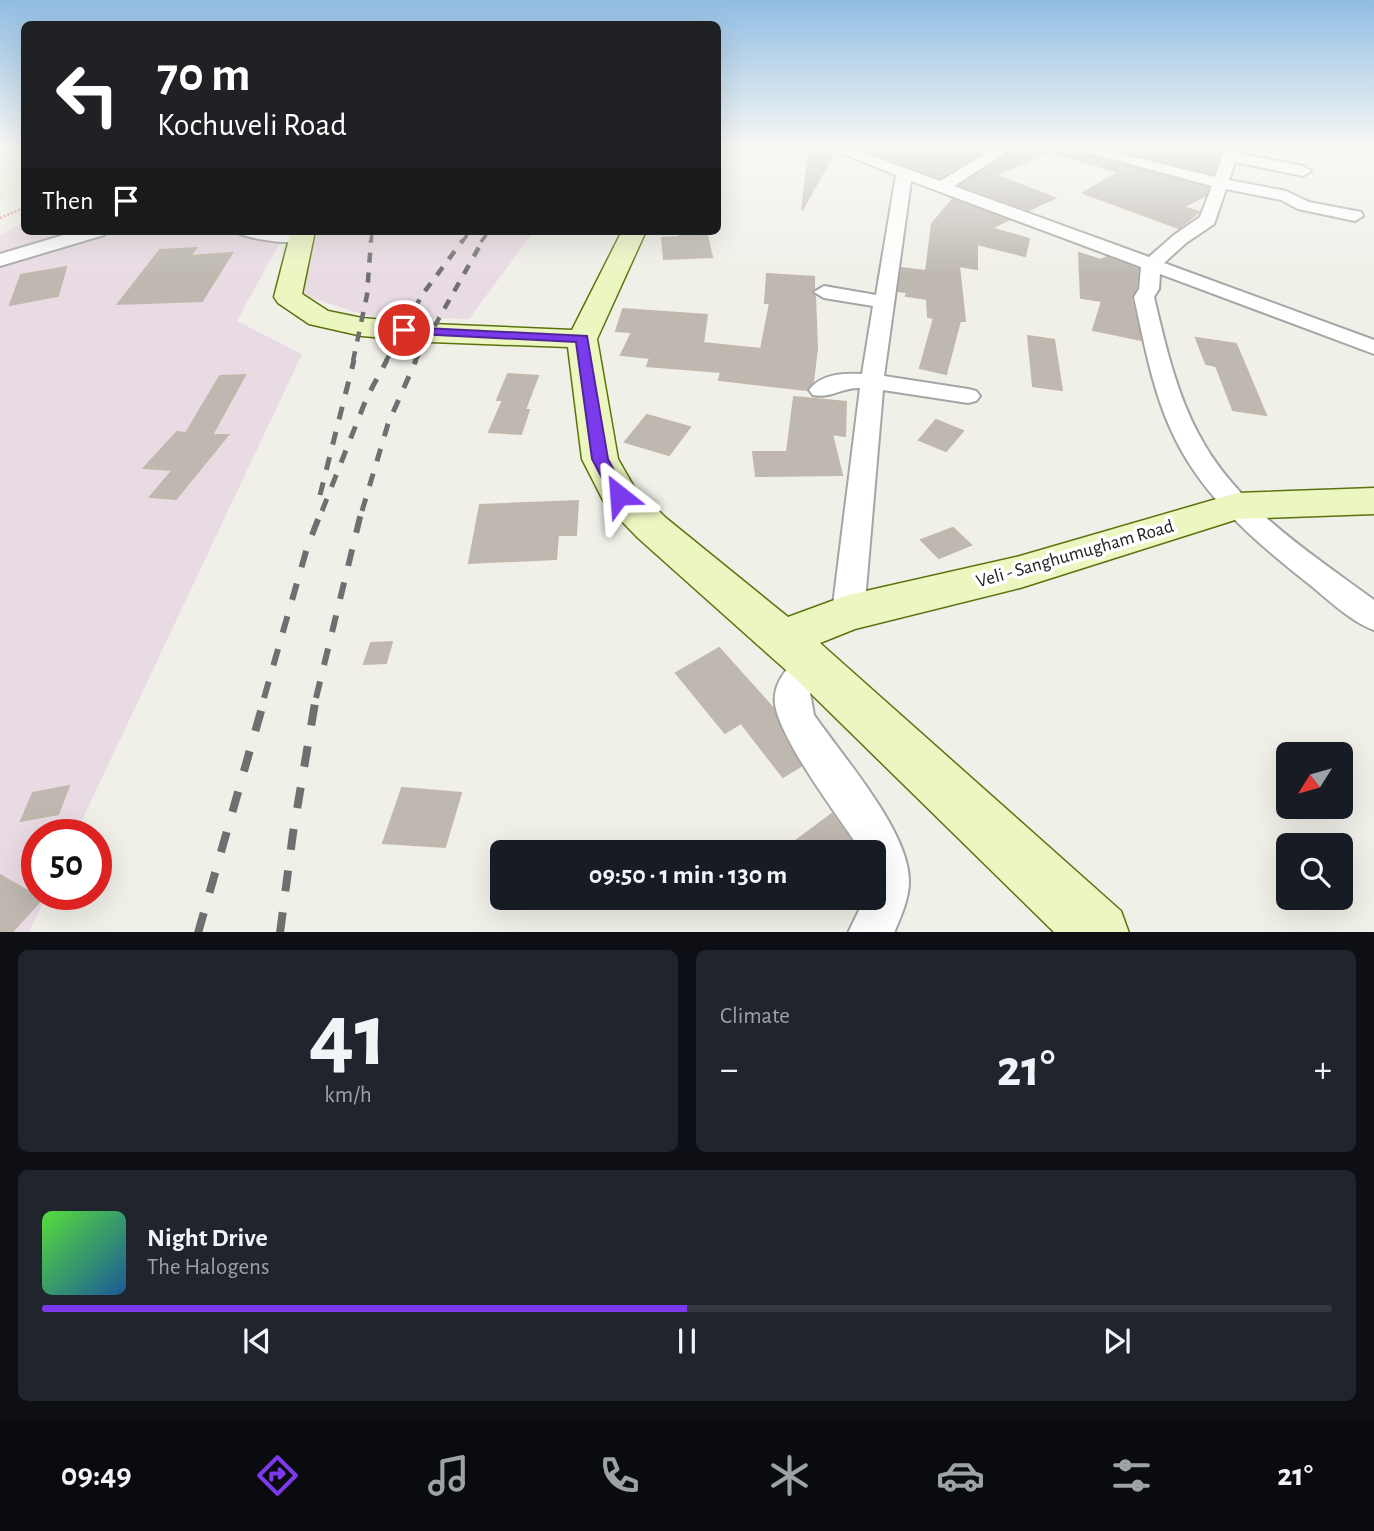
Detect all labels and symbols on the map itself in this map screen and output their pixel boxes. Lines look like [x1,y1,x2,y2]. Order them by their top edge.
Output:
pin [374,300,434,360]
position arrow [582,458,656,532]
street label: Veli - Sanghumugham Road [974,517,1176,591]
north arrow [1276,742,1353,819]
speed limit sign: 50 [21,819,112,910]

